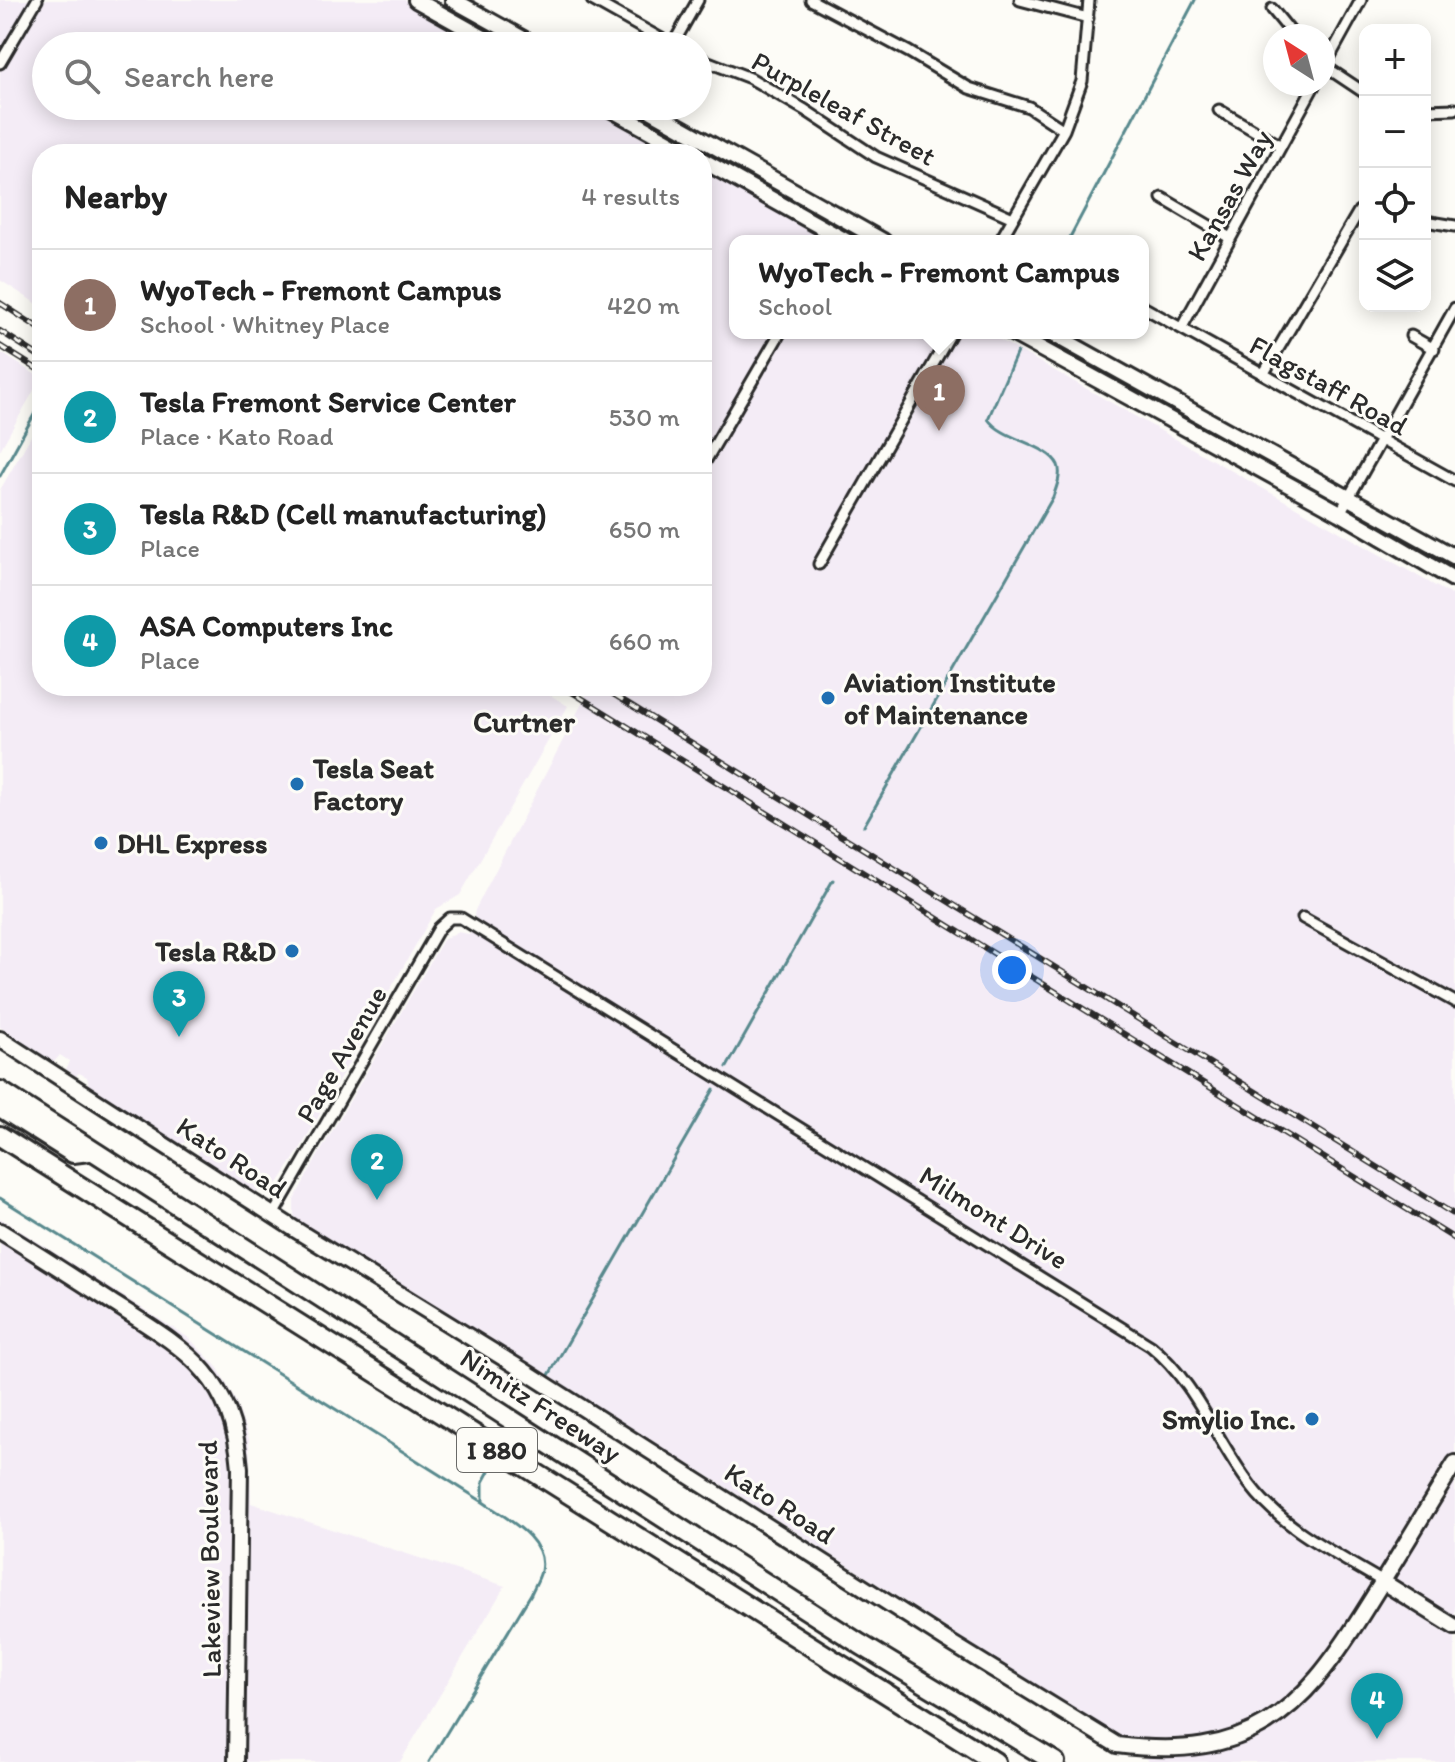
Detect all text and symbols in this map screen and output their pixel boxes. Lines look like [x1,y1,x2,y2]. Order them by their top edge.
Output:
north arrow [1263,24,1335,96]
map controls [1359,24,1431,312]
button: + [1359,24,1431,96]
search box [32,32,712,120]
street label: Purpleleaf Street [746,43,942,173]
icon: search [60,54,104,98]
text: Search here [124,58,274,95]
button: − [1359,96,1431,168]
street label: Kansas Way [1179,123,1279,267]
button: locate [1359,168,1431,240]
text: Nearby [64,176,167,217]
text: 4 results [581,180,680,212]
popup [729,235,1149,339]
button: layers [1359,240,1431,312]
text: WyoTech - Fremont Campus [758,253,1120,290]
text: WyoTech - Fremont Campus [140,271,502,308]
text: 1 [84,289,96,321]
text: 420 m [607,289,680,321]
text: School [758,290,832,322]
text: School · Whitney Place [140,308,390,340]
street label: Flagstaff Road [1244,327,1415,443]
pin: 1 [913,365,965,431]
text: Tesla Fremont Service Center [140,383,516,420]
text: 2 [83,401,97,433]
text: 530 m [608,401,680,433]
text: Place · Kato Road [140,420,334,452]
text: Tesla R&D (Cell manufacturing) [140,495,547,532]
text: 3 [83,513,97,545]
text: 650 m [609,513,680,545]
text: Place [140,532,200,564]
text: ASA Computers Inc [140,607,393,644]
text: 4 [82,625,98,657]
text: 660 m [609,625,680,657]
text: Place [140,644,200,676]
place label: Aviation Institute of Maintenance [843,665,1056,731]
marker: Aviation Institute of Maintenance [819,689,837,707]
district label: Curtner [473,703,576,740]
place label: Tesla Seat Factory [312,751,435,817]
marker: Tesla Seat Factory [288,775,306,793]
place label: DHL Express [117,826,267,860]
marker: DHL Express [92,834,110,852]
place label: Tesla R&D [154,934,276,968]
marker: Tesla R&D [283,942,301,960]
your location [992,950,1032,990]
pin: 3 [153,971,205,1037]
street label: Page Avenue [288,979,394,1129]
street label: Kato Road [171,1109,294,1205]
pin: 2 [351,1134,403,1200]
street label: Milmont Drive [913,1158,1075,1276]
street label: Nimitz Freeway [454,1340,628,1470]
place label: Smylio Inc. [1162,1402,1296,1436]
marker: Smylio Inc. [1303,1410,1321,1428]
road number: I 880 [457,1428,537,1472]
street label: Lakeview Boulevard [190,1439,228,1678]
street label: Kato Road [719,1455,842,1551]
pin: 4 [1351,1673,1403,1739]

